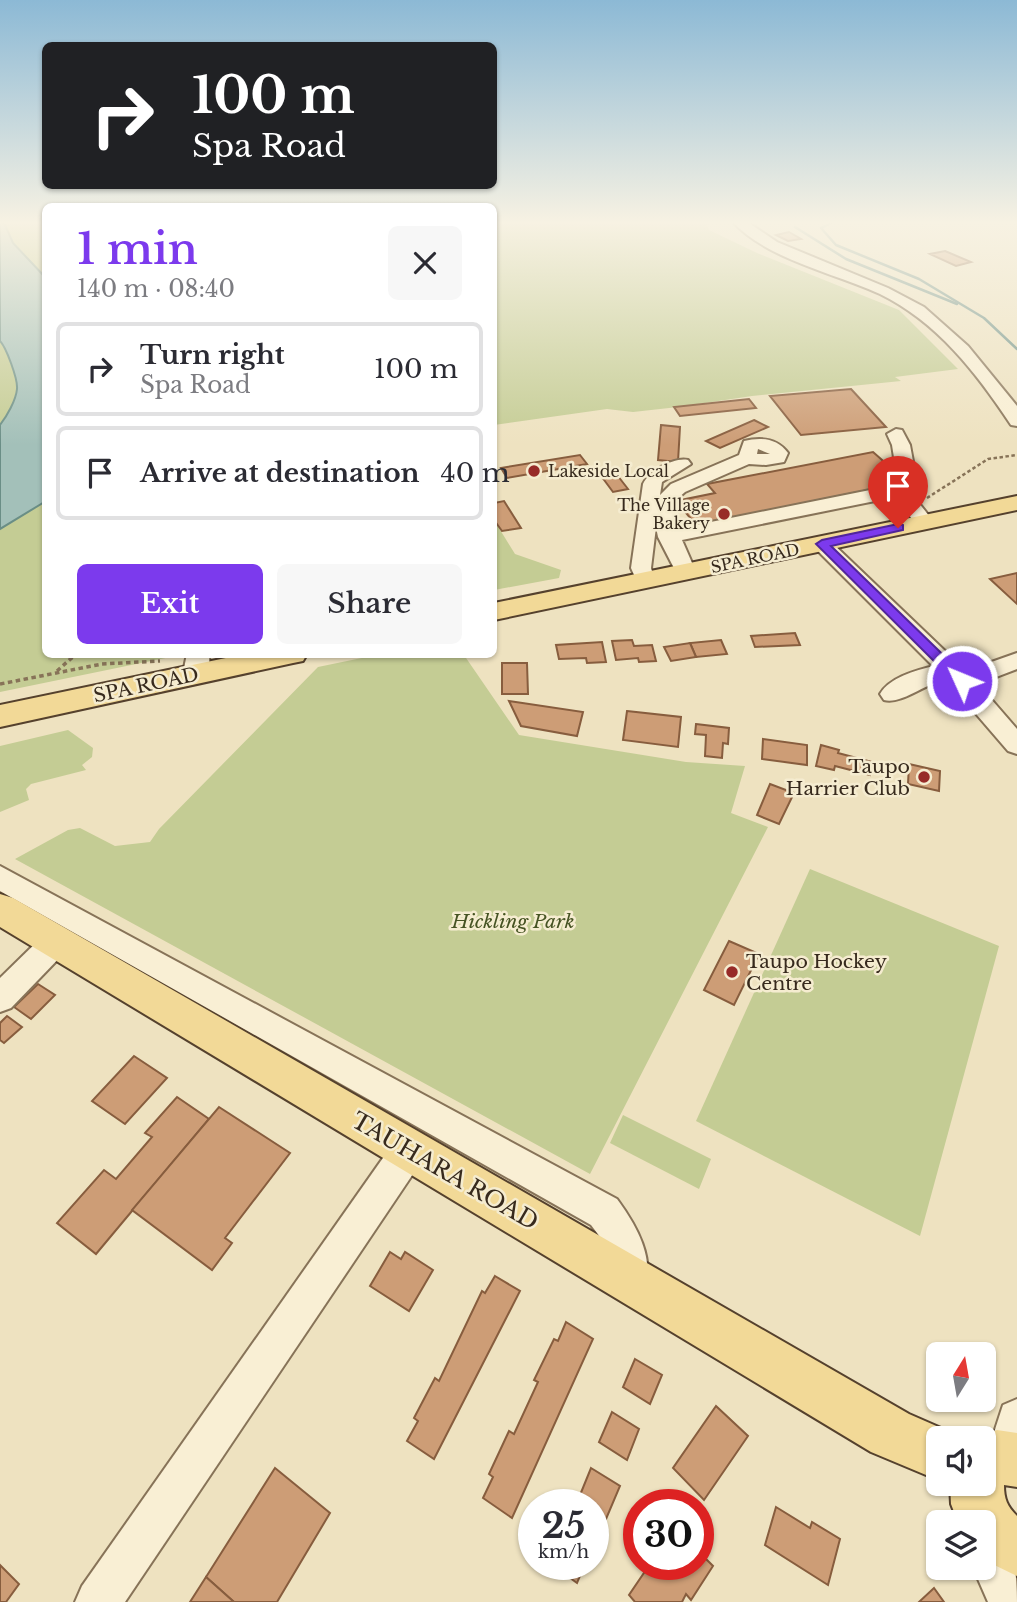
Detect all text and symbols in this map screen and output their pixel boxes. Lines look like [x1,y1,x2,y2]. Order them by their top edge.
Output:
text: 100 m [192,65,355,126]
icon: right [77,70,168,161]
text: Spa Road [192,126,346,166]
text: 1 min [77,223,198,275]
button: close [388,226,462,300]
text: 140 m · 08:40 [77,275,235,303]
text: Turn right [140,339,285,371]
icon: right [81,350,119,388]
text: 100 m [374,353,458,385]
text: Spa Road [140,371,251,399]
icon: arrive [81,454,119,492]
pin [868,456,928,528]
text: Arrive at destination [140,457,420,489]
text: 40 m [441,457,510,489]
place label: Lakeside Local [548,461,669,481]
marker: Lakeside Local [526,463,542,479]
icon: arrive [879,467,917,505]
place label: The Village Bakery [617,495,711,533]
marker: The Village Bakery [716,506,732,522]
street label: SPA ROAD [709,539,801,577]
button: Exit [77,564,263,644]
button: Share [277,564,462,644]
position arrow [925,644,999,718]
street label: SPA ROAD [91,663,201,707]
place label: Taupo Harrier Club [786,755,910,800]
marker: Taupo Harrier Club [916,769,932,785]
park label: Hickling Park [451,910,574,933]
place label: Taupo Hockey Centre [746,950,887,995]
marker: Taupo Hockey Centre [724,964,740,980]
street label: TAUHARA ROAD [347,1106,543,1236]
north arrow [926,1342,996,1412]
map controls [926,1342,996,1580]
button: sound [926,1426,996,1496]
speed limit sign: 30 [623,1489,714,1580]
text: 25 [542,1504,585,1547]
button: layers [926,1510,996,1580]
text: km/h [538,1541,589,1563]

